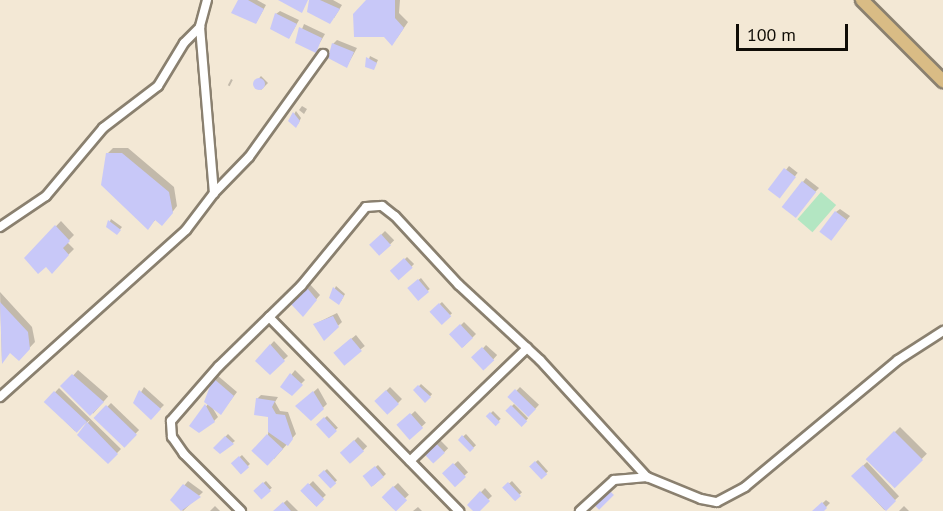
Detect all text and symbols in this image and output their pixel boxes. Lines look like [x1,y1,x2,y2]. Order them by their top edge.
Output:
scale bar [739,12,852,50]
text: 100 m [747,23,796,46]

